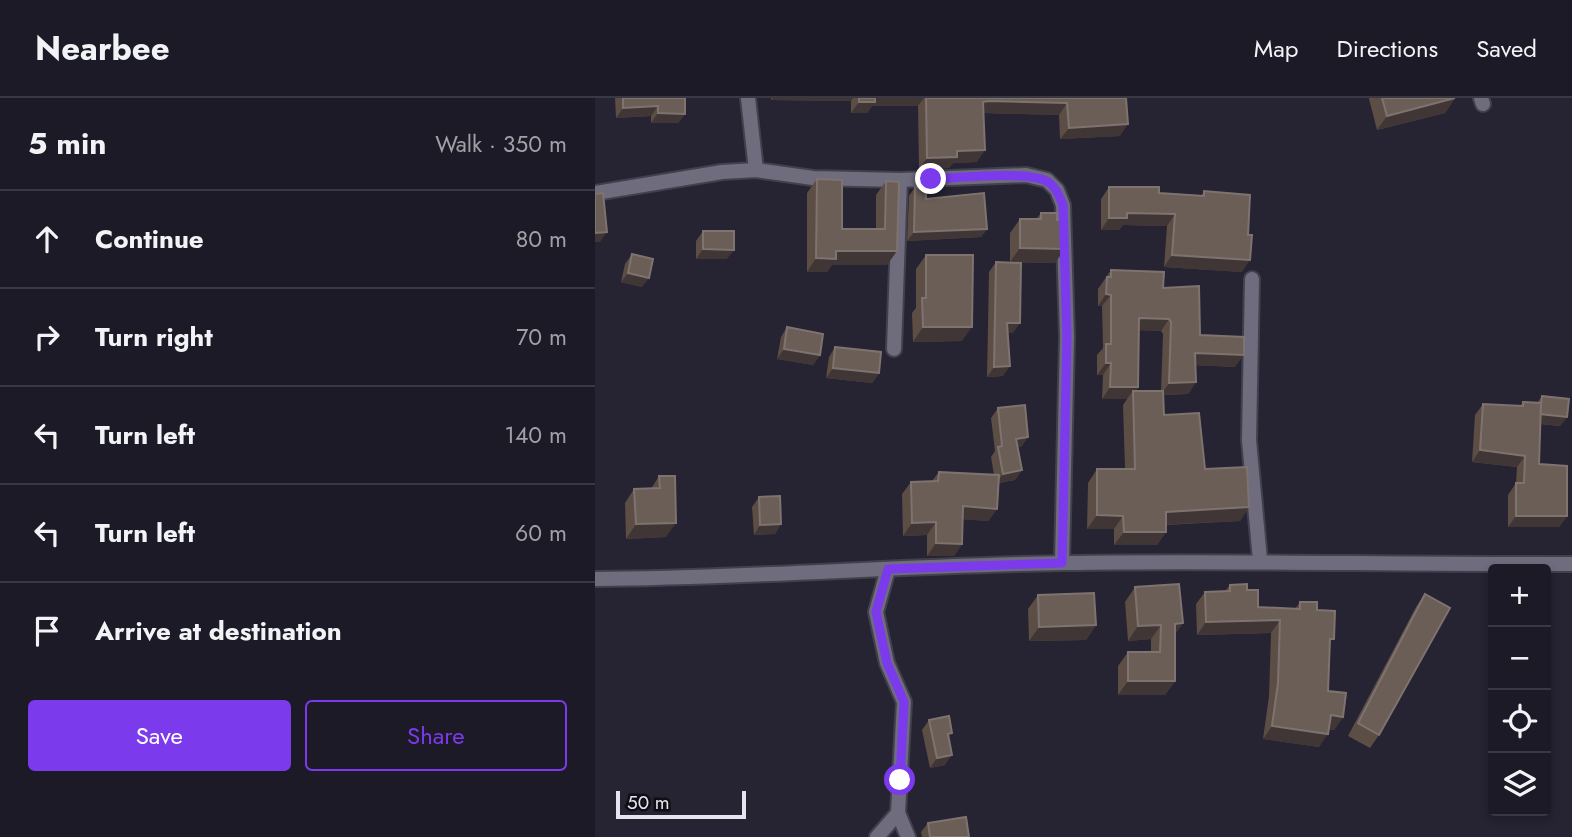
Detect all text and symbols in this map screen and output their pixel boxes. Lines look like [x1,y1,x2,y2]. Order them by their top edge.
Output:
text: Nearbee [35,25,170,72]
text: Map [1254,31,1299,66]
text: Directions [1337,31,1438,66]
text: Saved [1476,31,1537,66]
text: 5 min [28,122,106,165]
text: Walk · 350 m [435,127,567,161]
route end [915,163,946,194]
icon: ahead [28,220,66,258]
text: Continue [95,220,204,258]
text: 80 m [516,222,567,256]
icon: right [28,318,66,356]
text: Turn right [95,318,213,356]
text: 70 m [516,320,567,354]
icon: left [28,416,66,454]
text: Turn left [95,416,195,454]
text: 140 m [505,418,567,452]
icon: left [28,514,66,552]
text: Turn left [95,514,195,552]
text: 60 m [515,516,567,550]
map controls [1488,564,1551,816]
button: + [1488,564,1551,627]
icon: arrive [28,612,66,650]
text: Arrive at destination [95,612,342,650]
button: − [1488,627,1551,690]
button: locate [1488,690,1551,753]
button: Save [28,700,291,771]
button: Share [305,700,567,771]
button: layers [1488,753,1551,816]
route start [884,764,915,795]
scale bar [616,788,745,820]
text: 50 m [627,789,670,816]

